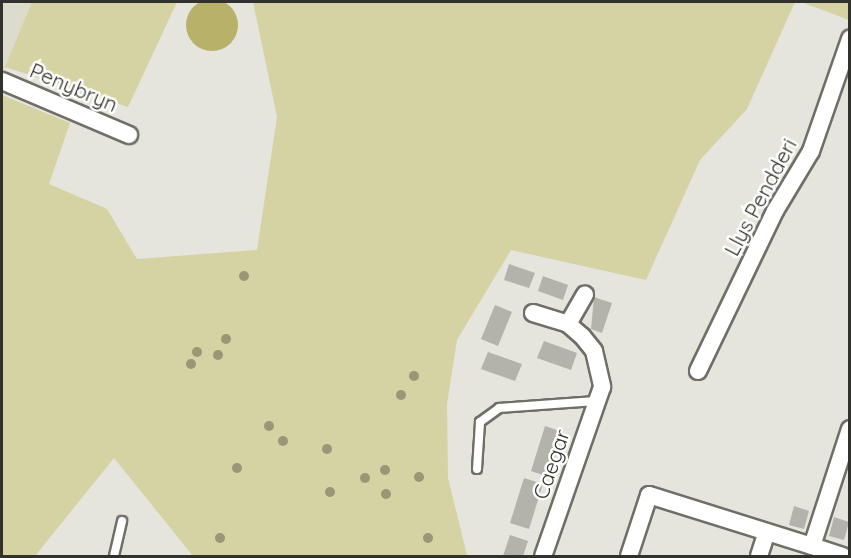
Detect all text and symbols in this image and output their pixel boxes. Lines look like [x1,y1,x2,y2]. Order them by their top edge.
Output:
street label: Penybryn [26,57,122,117]
street label: Llys Pendderi [719,134,801,260]
street label: Caegar [527,426,575,502]

